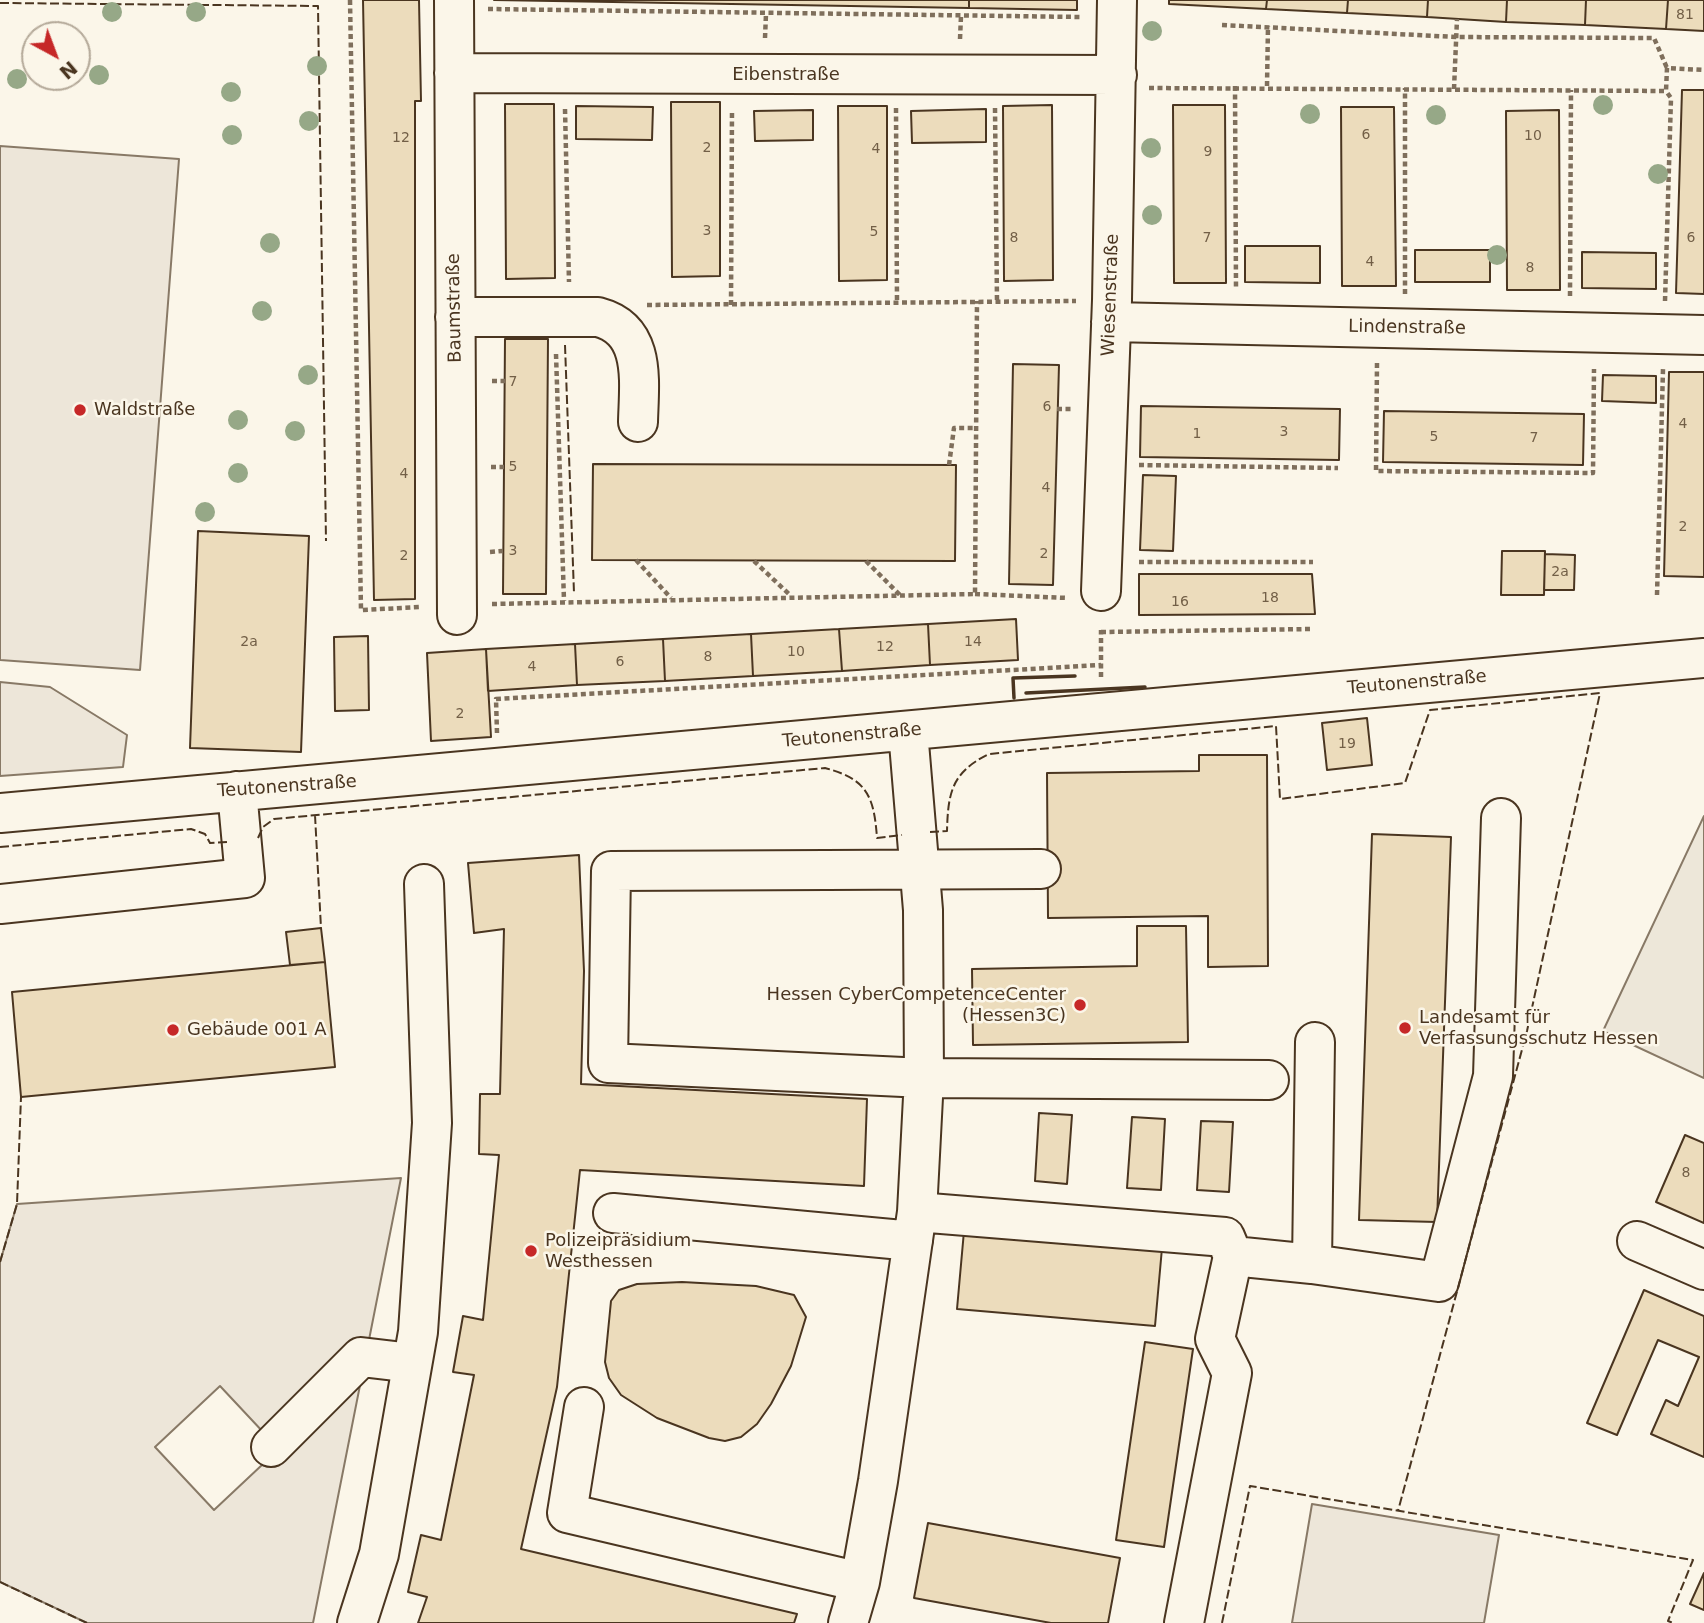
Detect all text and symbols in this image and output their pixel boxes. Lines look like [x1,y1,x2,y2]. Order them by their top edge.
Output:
house number: 81 [1676,7,1694,23]
north arrow [21,21,91,91]
text: N [55,57,82,84]
street label: Eibenstraße [732,64,840,86]
house number: 6 [1362,127,1370,143]
house number: 10 [1524,128,1542,144]
house number: 12 [392,130,410,146]
house number: 2 [703,140,711,156]
house number: 4 [872,141,880,157]
house number: 9 [1204,144,1212,160]
house number: 3 [703,223,711,239]
house number: 5 [870,224,878,240]
house number: 8 [1010,230,1018,246]
house number: 7 [1203,230,1211,246]
house number: 6 [1687,230,1695,246]
street label: Wiesenstraße [1098,233,1124,357]
street label: Baumstraße [443,253,467,363]
house number: 4 [1366,254,1374,270]
house number: 8 [1526,260,1534,276]
street label: Lindenstraße [1348,316,1466,340]
house number: 7 [509,374,517,390]
place label: Waldstraße [94,399,195,421]
house number: 6 [1043,399,1051,415]
marker: Waldstraße [72,402,88,418]
house number: 4 [1679,416,1687,432]
house number: 3 [1280,424,1288,440]
house number: 1 [1193,426,1201,442]
house number: 5 [1430,429,1438,445]
house number: 7 [1530,430,1538,446]
house number: 5 [509,459,517,475]
house number: 4 [400,466,408,482]
house number: 4 [1042,480,1050,496]
house number: 2 [1679,519,1687,535]
house number: 3 [509,543,517,559]
house number: 2 [1040,546,1048,562]
house number: 2 [400,548,408,564]
house number: 2a [1551,564,1569,580]
house number: 18 [1261,590,1279,606]
house number: 16 [1171,594,1189,610]
house number: 2a [240,634,258,650]
house number: 14 [964,634,982,650]
house number: 12 [876,639,894,655]
house number: 10 [787,644,805,660]
house number: 8 [704,649,712,665]
house number: 6 [616,654,624,670]
house number: 4 [528,659,536,675]
street label: Teutonenstraße [1346,666,1488,700]
house number: 2 [456,706,464,722]
street label: Teutonenstraße [781,719,923,753]
house number: 19 [1338,736,1356,752]
street label: Teutonenstraße [217,771,357,803]
place label: Hessen CyberCompetenceCenter (Hessen3C) [767,984,1066,1026]
marker: Hessen CyberCompetenceCenter (Hessen3C) [1072,997,1088,1013]
place label: Landesamt für Verfassungsschutz Hessen [1419,1007,1658,1050]
place label: Gebäude 001 A [187,1019,326,1041]
marker: Landesamt für Verfassungsschutz Hessen [1397,1020,1413,1036]
marker: Gebäude 001 A [165,1022,181,1038]
house number: 8 [1682,1165,1690,1181]
place label: Polizeipräsidium Westhessen [545,1230,691,1272]
marker: Polizeipräsidium Westhessen [523,1243,539,1259]

